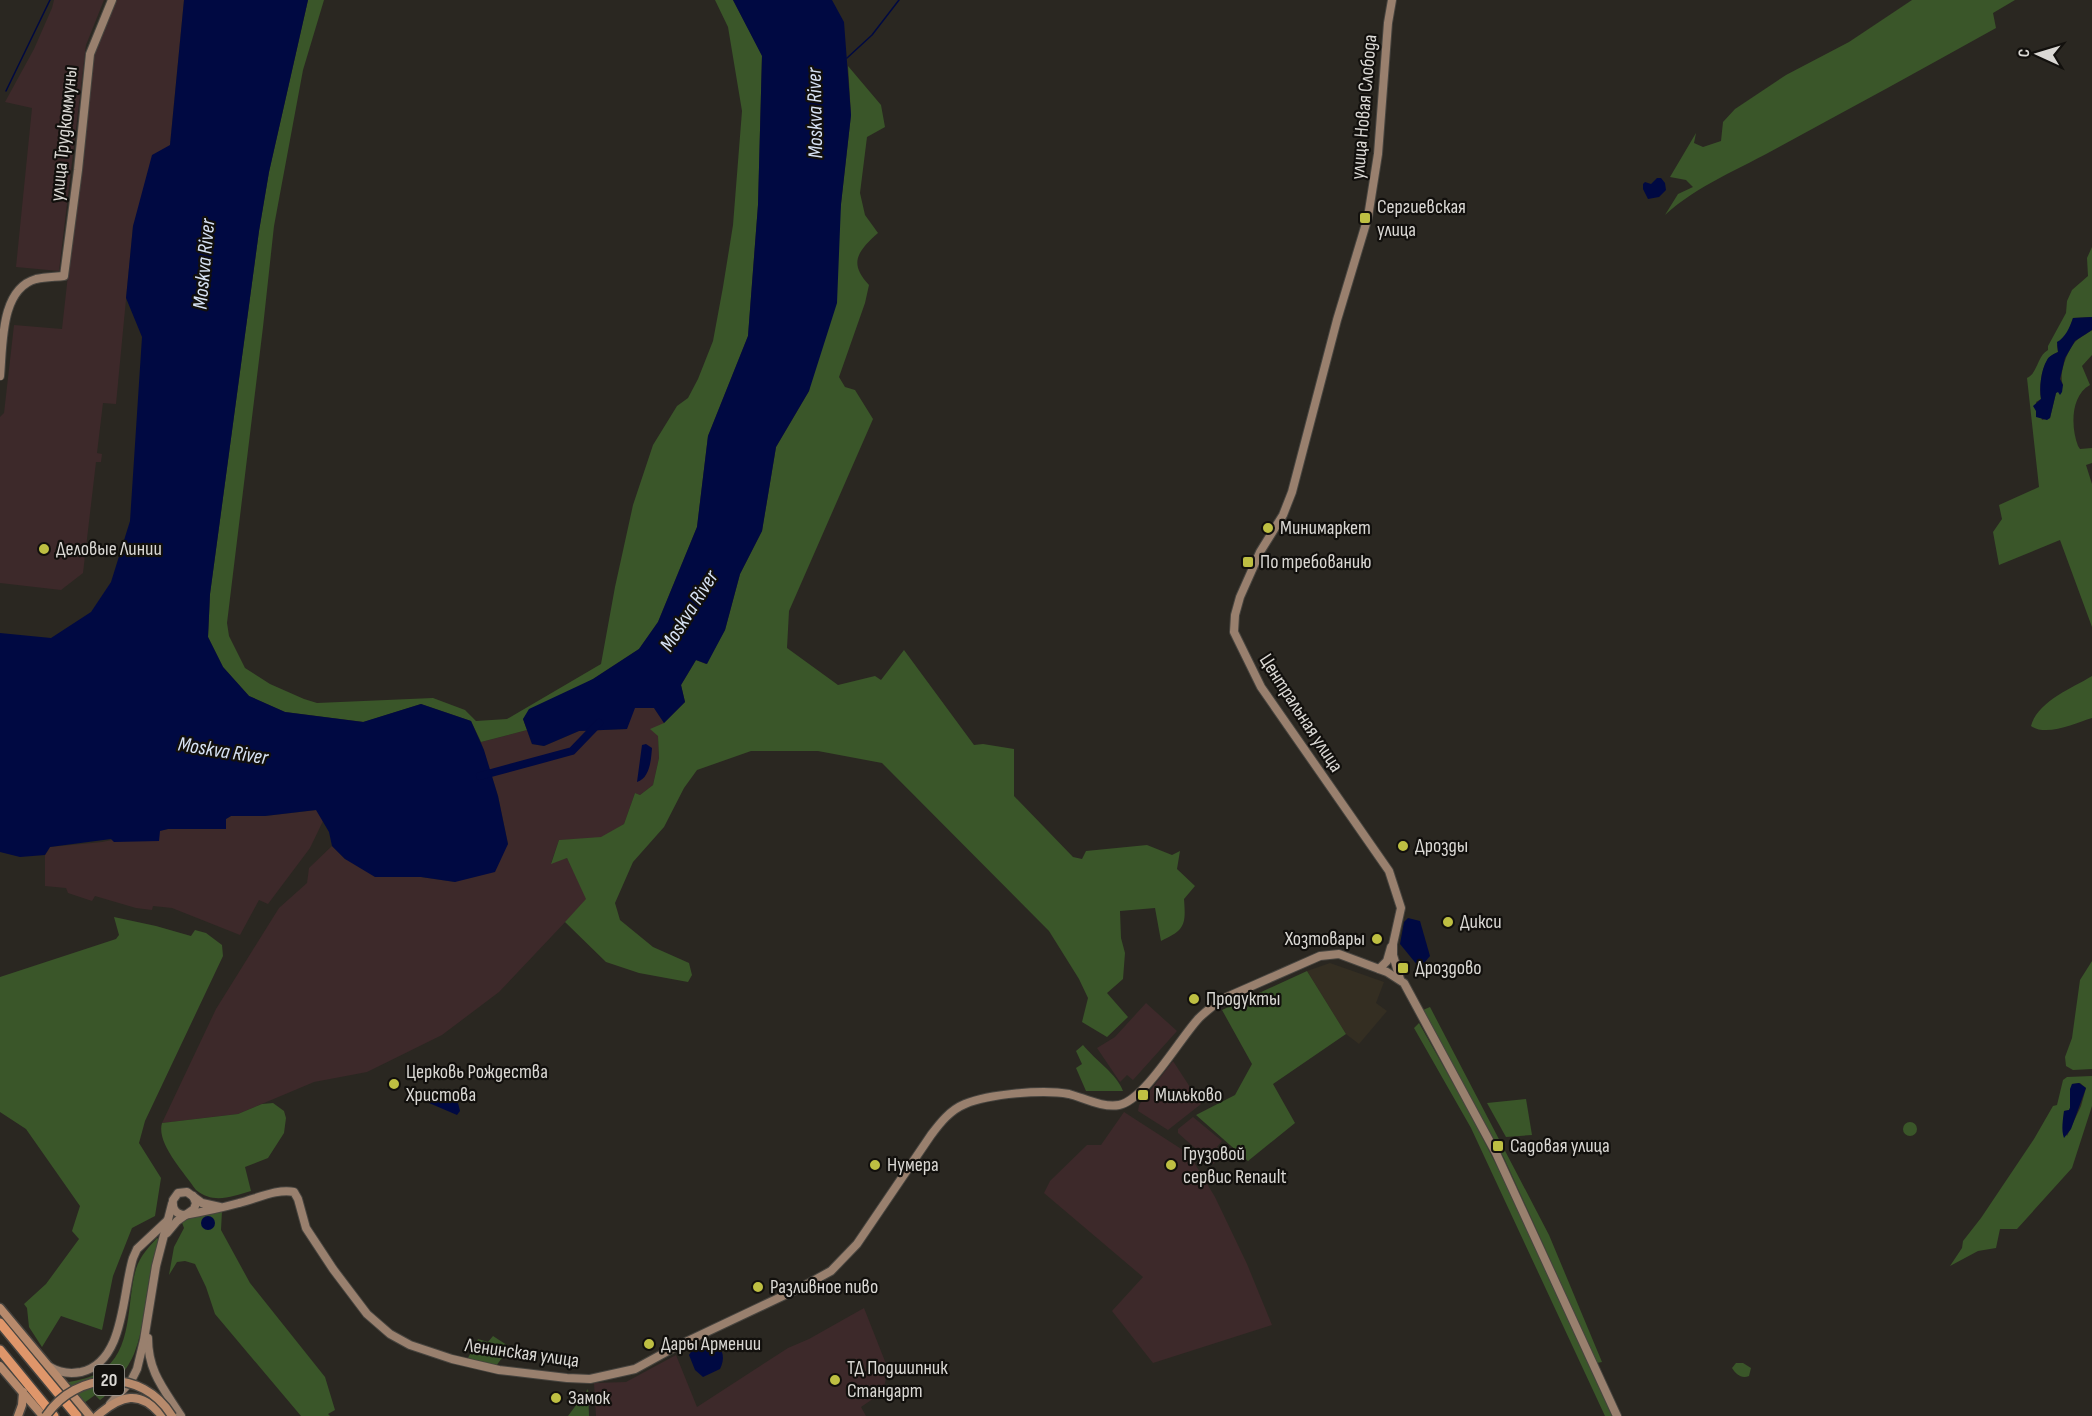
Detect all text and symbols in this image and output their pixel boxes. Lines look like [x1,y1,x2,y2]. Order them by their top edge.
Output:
north arrow [2008,24,2068,84]
street label: улица Новая Слобода [1346,34,1382,180]
text: С [2015,48,2034,58]
street label: улица Трудкоммуны [45,65,83,203]
water label: Moskva River [802,66,828,159]
place label: Сергиевская улица [1377,195,1466,242]
marker: Сергиевская улица [1358,211,1372,225]
water label: Moskva River [188,217,220,310]
place label: Минимаркет [1280,516,1371,540]
marker: Минимаркет [1261,521,1275,535]
place label: Деловые Линии [56,537,162,561]
marker: Деловые Линии [37,542,51,556]
place label: По требованию [1260,550,1371,574]
marker: По требованию [1241,555,1255,569]
water label: Moskva River [654,565,724,656]
street label: Центральная улица [1254,649,1348,777]
water label: Moskva River [176,732,271,771]
place label: Дрозды [1415,834,1468,858]
marker: Дрозды [1396,839,1410,853]
place label: Дикси [1460,910,1502,934]
marker: Дикси [1441,915,1455,929]
place label: Хозтовары [1284,927,1365,951]
marker: Хозтовары [1370,932,1384,946]
place label: Дроздово [1415,956,1482,980]
marker: Дроздово [1396,961,1410,975]
place label: Продукты [1206,987,1281,1011]
marker: Продукты [1187,992,1201,1006]
place label: Церковь Рождества Христова [405,1060,548,1107]
marker: Церковь Рождества Христова [387,1077,401,1091]
place label: Мильково [1155,1083,1222,1107]
marker: Мильково [1136,1088,1150,1102]
place label: Садовая улица [1510,1134,1610,1158]
marker: Садовая улица [1491,1139,1505,1153]
place label: Грузовой сервис Renault [1183,1142,1287,1189]
place label: Нумера [887,1153,939,1177]
marker: Нумера [868,1158,882,1172]
marker: Грузовой сервис Renault [1164,1158,1178,1172]
place label: Разливное пиво [770,1275,878,1299]
marker: Разливное пиво [751,1280,765,1294]
place label: Дары Армении [661,1332,761,1356]
street label: Ленинская улица [462,1333,581,1373]
marker: Дары Армении [642,1337,656,1351]
place label: ТД Подшипник Стандарт [847,1356,948,1403]
road number: 20 [94,1365,124,1395]
marker: ТД Подшипник Стандарт [828,1373,842,1387]
place label: Замок [568,1386,611,1410]
marker: Замок [549,1391,563,1405]

